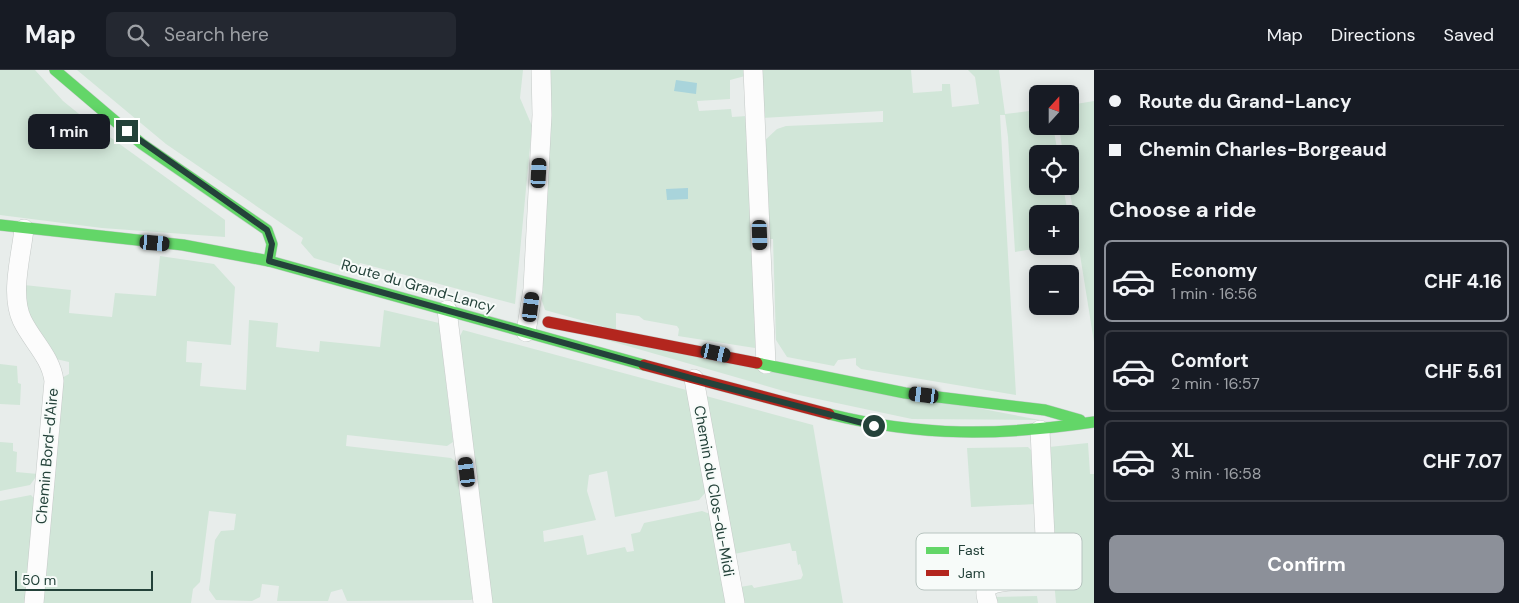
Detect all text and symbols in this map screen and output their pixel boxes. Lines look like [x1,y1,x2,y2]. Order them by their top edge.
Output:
search box [106,12,456,57]
text: Map [25,19,76,50]
icon: search [124,21,152,49]
text: Search here [164,22,269,47]
text: Map [1267,23,1303,47]
text: Directions [1331,23,1416,47]
text: Saved [1444,23,1494,47]
north arrow [1029,85,1079,135]
map controls [1029,85,1079,315]
text: Route du Grand-Lancy [1139,89,1351,114]
callout: 1 min [27,114,110,148]
route end [116,120,138,142]
text: 1 min [50,121,88,142]
text: Chemin Charles-Borgeaud [1139,137,1387,162]
button: locate [1029,145,1079,195]
car [530,158,547,188]
text: Choose a ride [1109,195,1257,224]
button: + [1029,205,1079,255]
car [751,220,768,250]
car [139,234,170,252]
street label: Route du Grand-Lancy [339,254,498,318]
text: Economy [1171,258,1258,283]
icon: car [1111,259,1156,304]
button: − [1029,265,1079,315]
text: CHF 4.16 [1424,269,1502,294]
text: 1 min · 16:56 [1171,283,1257,304]
car [521,291,540,323]
car [699,342,732,364]
text: Comfort [1171,348,1249,373]
icon: car [1111,349,1156,394]
text: CHF 5.61 [1424,359,1502,384]
text: 2 min · 16:57 [1171,373,1260,394]
car [908,386,939,404]
street label: Chemin Bord-d'Aire [31,387,63,525]
street label: Chemin du Clos-du-Midi [689,404,739,578]
route start [863,415,885,437]
text: XL [1171,438,1194,463]
icon: car [1111,439,1156,484]
text: CHF 7.07 [1423,449,1502,474]
car [457,456,476,488]
text: 3 min · 16:58 [1171,463,1261,484]
legend [916,533,1082,590]
button: Confirm [1109,535,1504,593]
text: Fast [958,541,985,559]
text: Jam [958,564,985,582]
scale bar [15,568,152,591]
text: 50 m [22,571,56,589]

